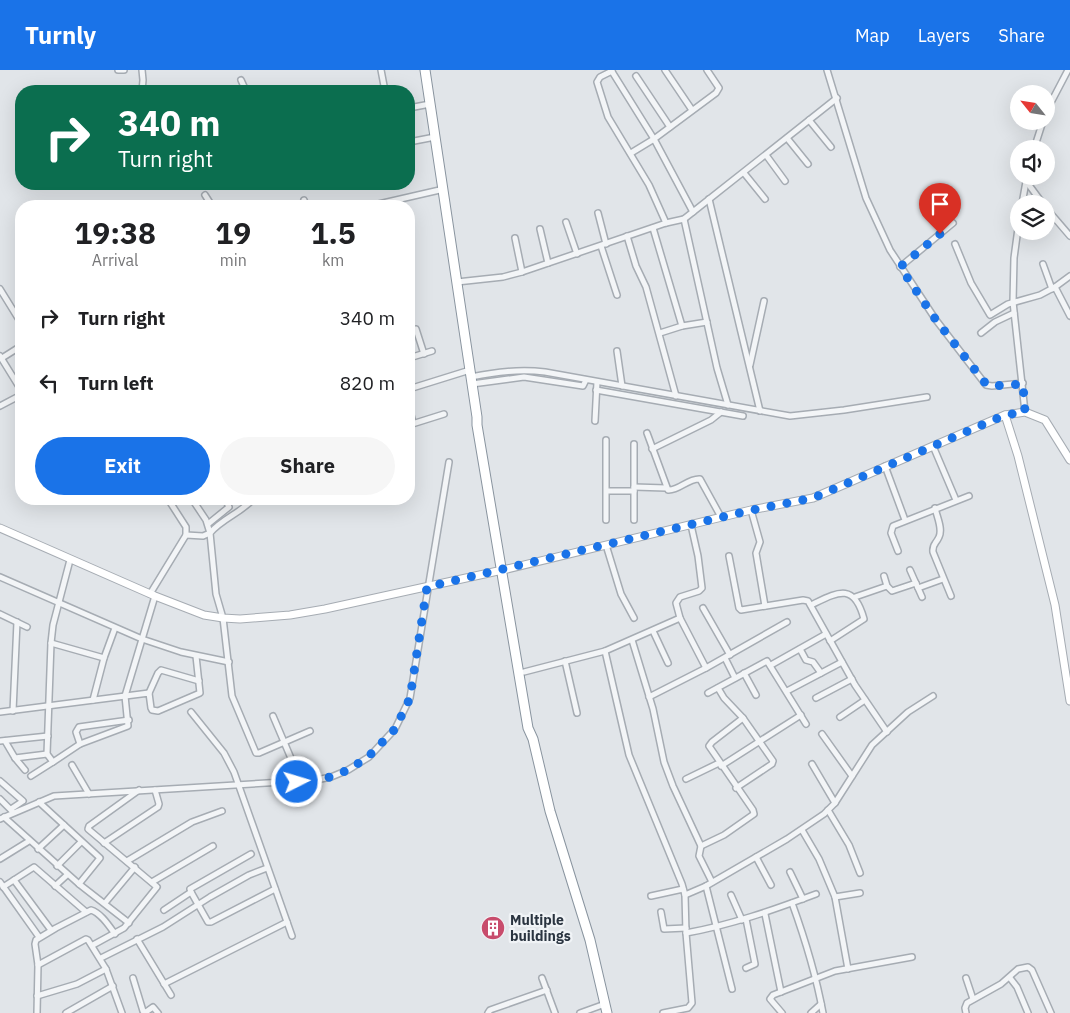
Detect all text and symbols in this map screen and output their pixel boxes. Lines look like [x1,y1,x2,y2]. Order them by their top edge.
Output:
text: Turnly [25,19,96,51]
text: Map [855,24,890,47]
text: Layers [918,24,970,47]
text: Share [998,24,1045,47]
north arrow [1010,85,1055,130]
map controls [1010,85,1055,240]
text: 340 m [118,100,221,146]
icon: right [35,105,100,170]
button: sound [1010,140,1055,185]
text: Turn right [118,144,213,173]
pin [919,183,961,234]
icon: arrive [926,190,954,218]
button: layers [1010,195,1055,240]
text: 19:38 [74,213,156,252]
text: 19 [215,213,251,252]
text: 1.5 [310,213,356,252]
text: Arrival [92,250,138,270]
text: min [220,250,247,270]
text: km [322,250,344,270]
icon: right [35,304,63,332]
text: Turn right [78,306,165,330]
text: 340 m [340,306,395,330]
icon: left [35,369,63,397]
text: Turn left [78,371,154,395]
text: 820 m [340,371,395,395]
button: Exit [35,437,210,495]
button: Share [220,437,395,495]
position arrow [270,755,322,807]
place label: Multiple buildings [510,911,571,945]
building icon: Multiple buildings [480,915,506,941]

